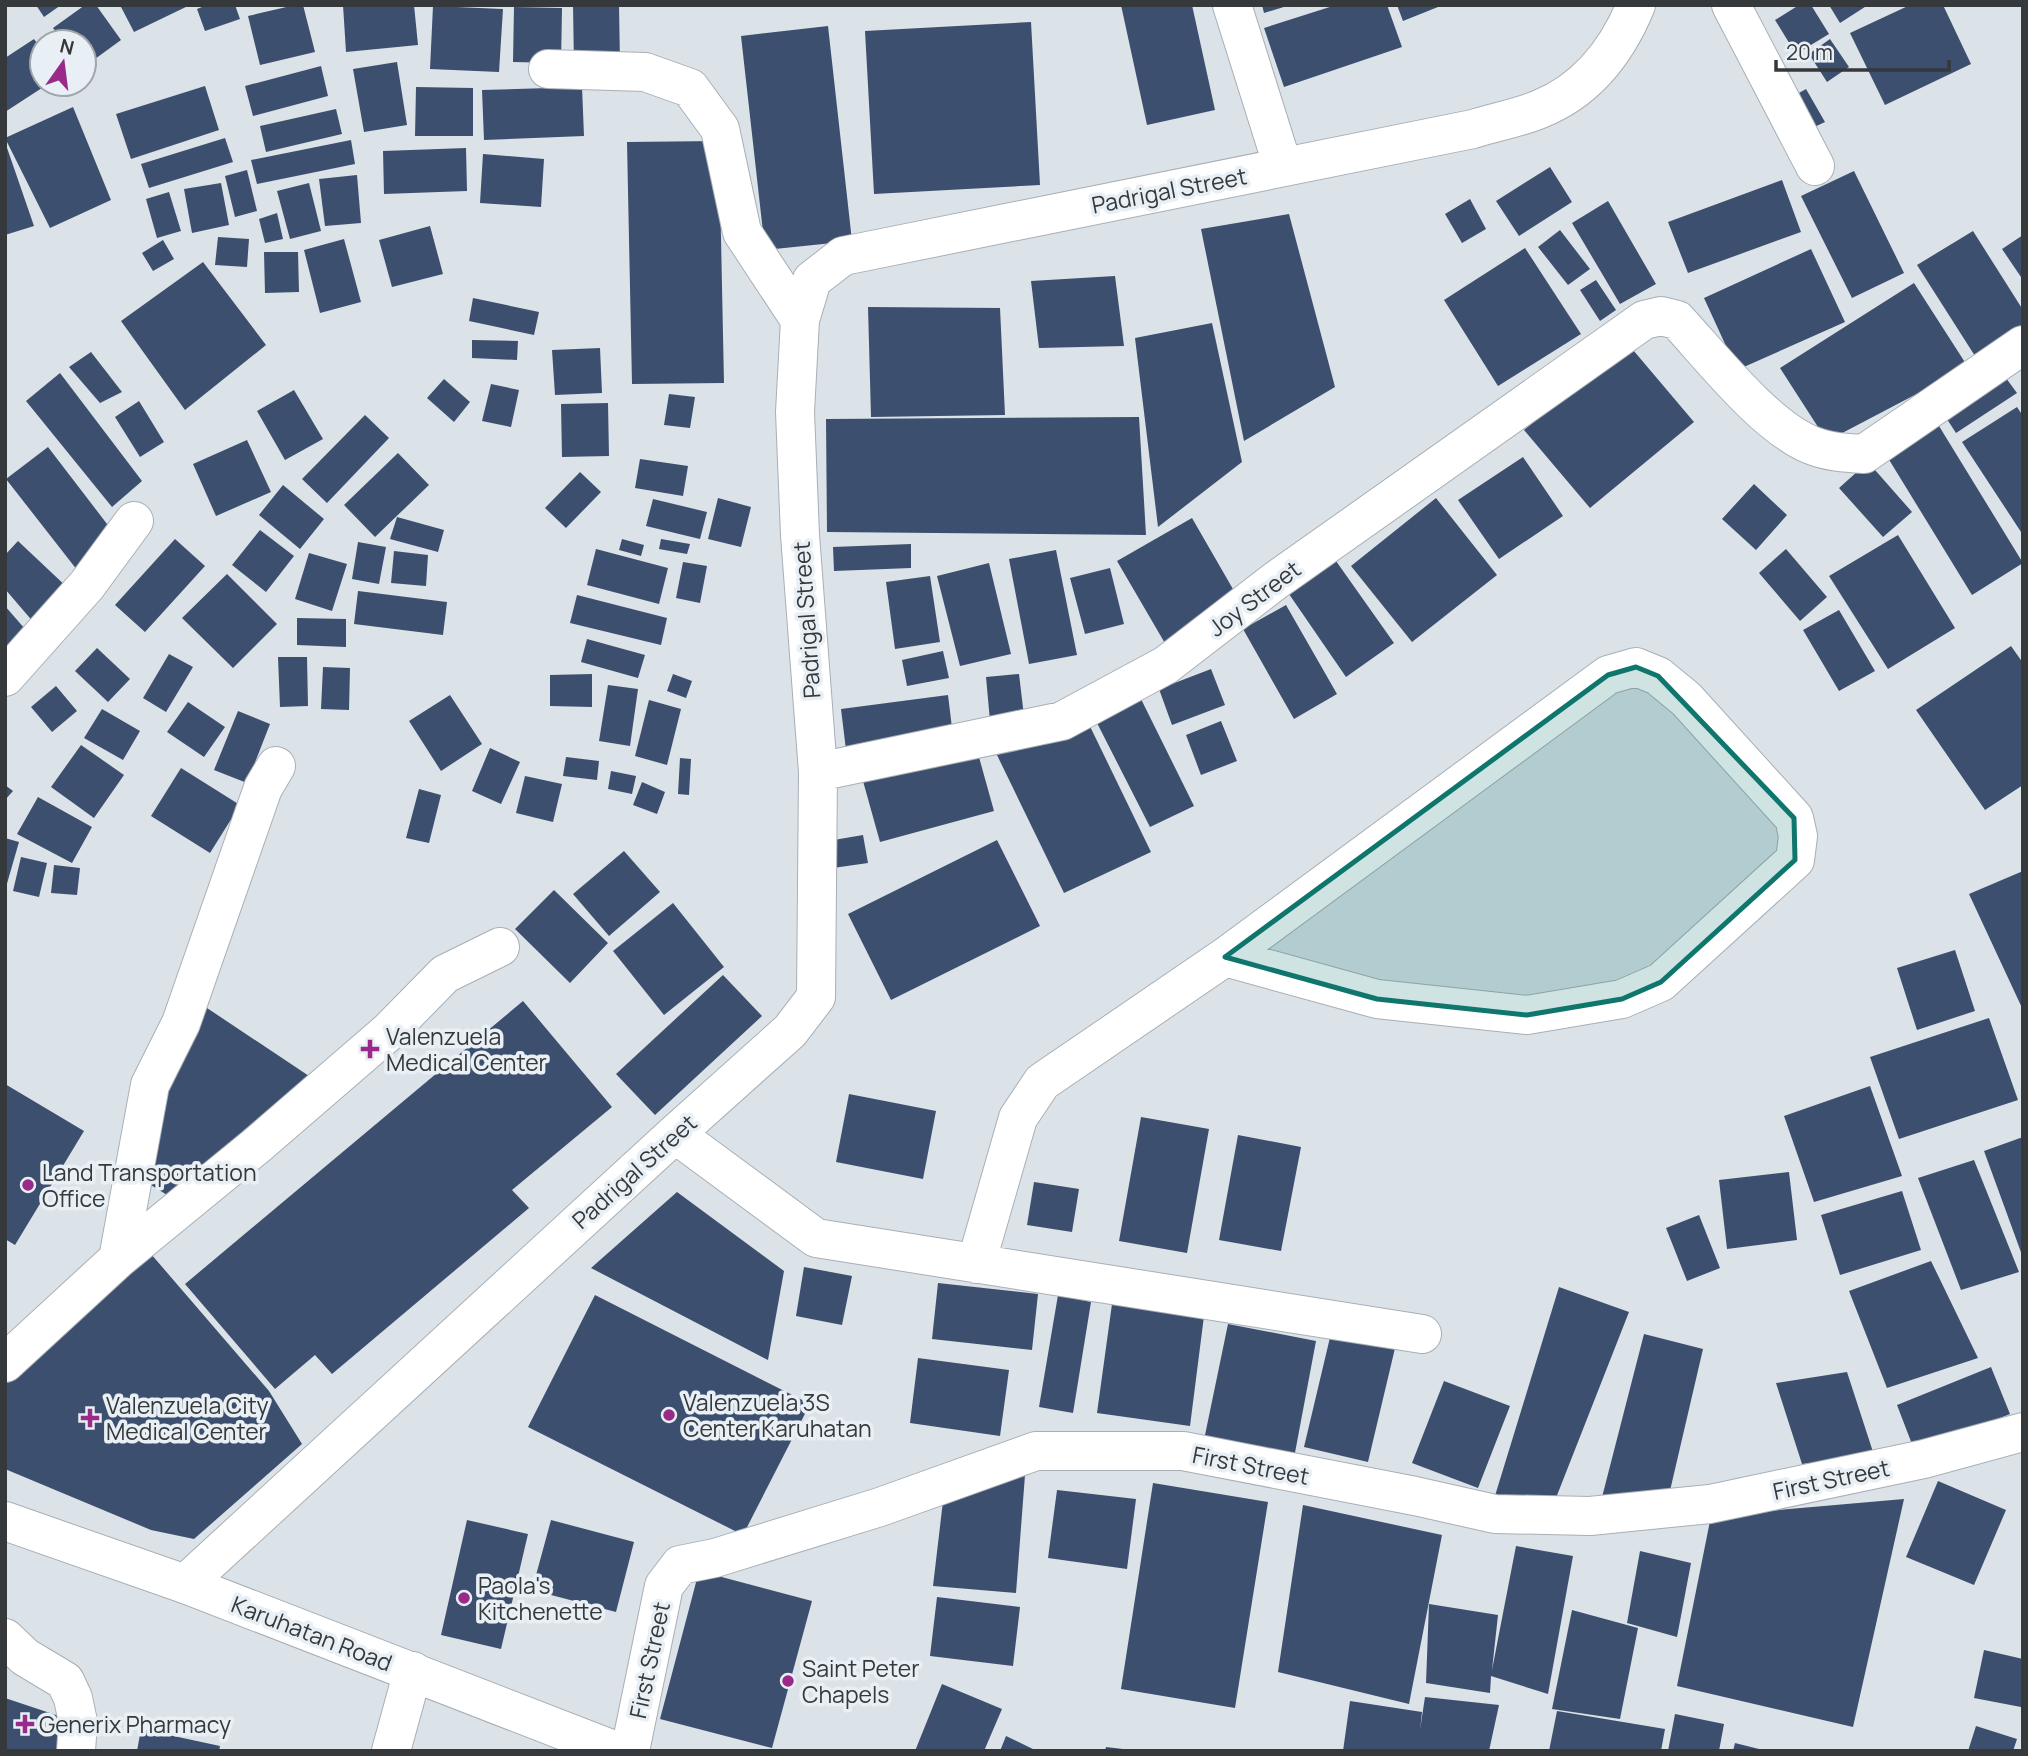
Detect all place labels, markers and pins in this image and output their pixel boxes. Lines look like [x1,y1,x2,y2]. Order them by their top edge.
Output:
place label: Valenzuela Medical Center [386,1020,547,1078]
marker: Valenzuela Medical Center [360,1039,380,1059]
place label: Land Transportation Office [42,1156,257,1214]
marker: Land Transportation Office [20,1177,36,1193]
place label: Valenzuela 3S Center Karuhatan [683,1386,872,1444]
place label: Valenzuela City Medical Center [106,1389,269,1447]
marker: Valenzuela 3S Center Karuhatan [661,1407,677,1423]
marker: Valenzuela City Medical Center [80,1408,100,1428]
place label: Paola's Kitchenette [478,1569,603,1627]
marker: Paola's Kitchenette [456,1590,472,1606]
place label: Saint Peter Chapels [802,1652,920,1710]
marker: Saint Peter Chapels [780,1673,796,1689]
place label: Generix Pharmacy [39,1708,231,1740]
marker: Generix Pharmacy [17,1716,33,1732]

